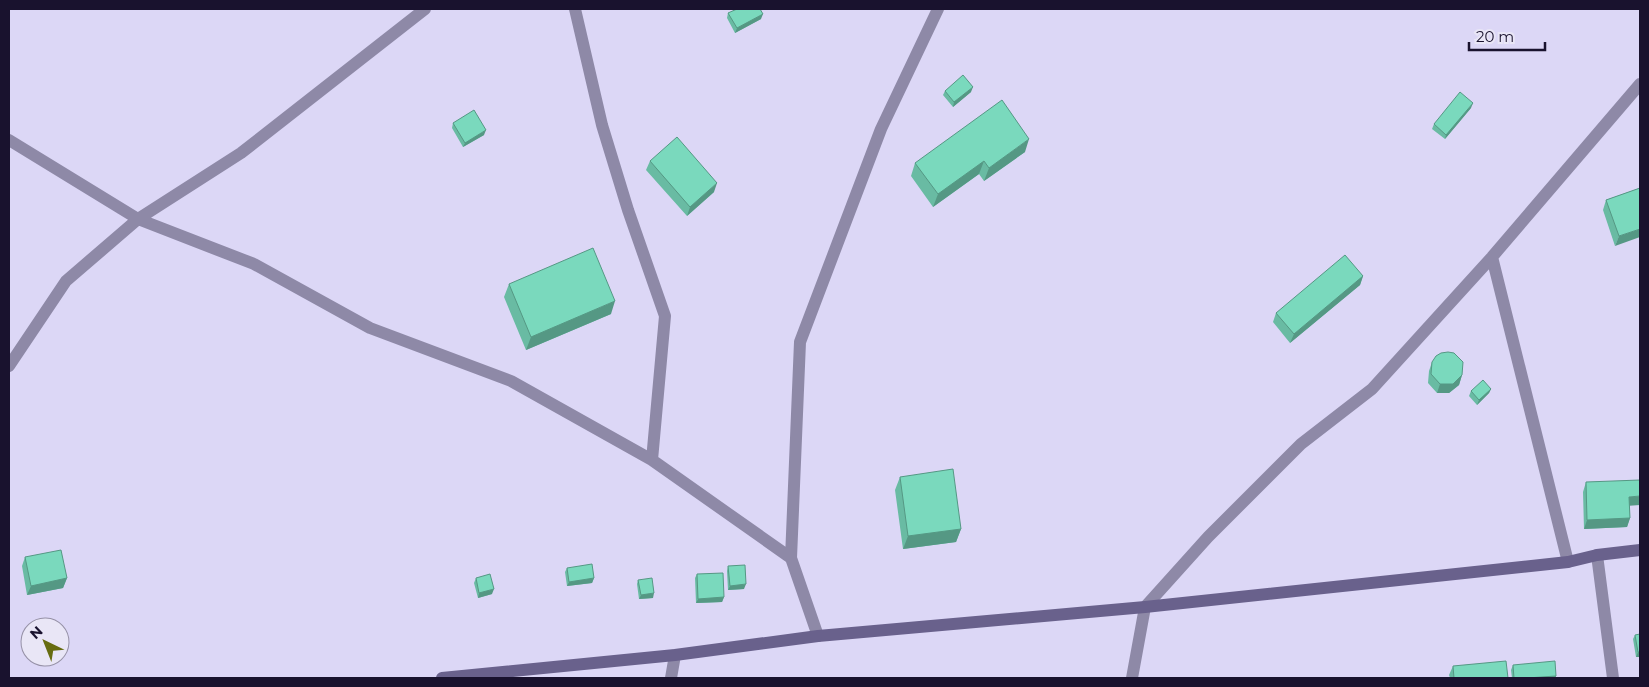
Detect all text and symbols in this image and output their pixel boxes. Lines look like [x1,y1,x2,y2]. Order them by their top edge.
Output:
scale bar [1469,20,1545,52]
text: 20 m [1476,27,1514,46]
north arrow [20,617,70,667]
text: N [26,622,46,643]

